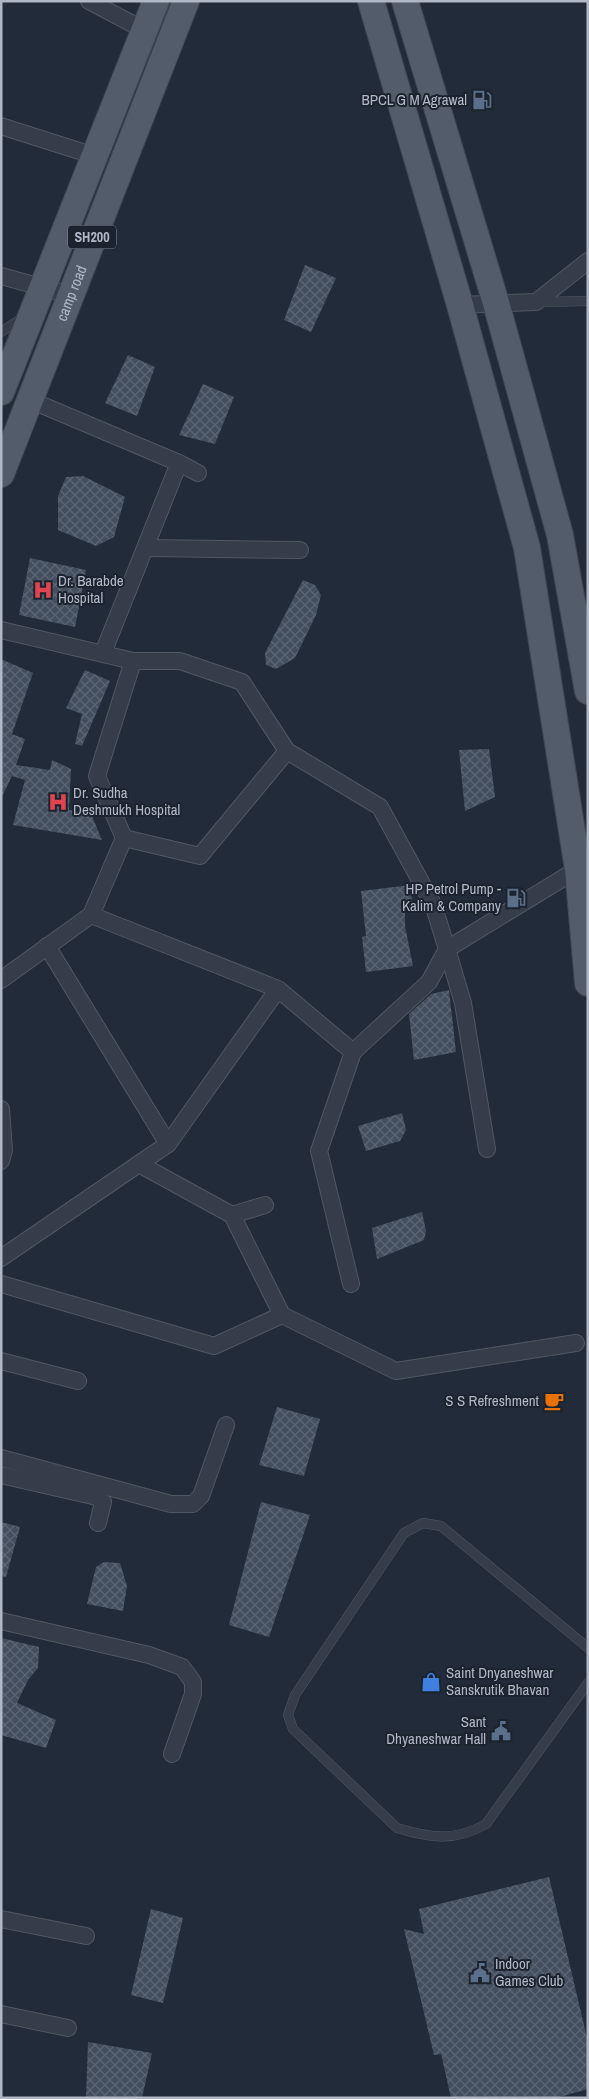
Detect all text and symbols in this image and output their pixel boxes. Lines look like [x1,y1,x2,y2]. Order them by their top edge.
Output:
place label: BPCL G M Agrawal [361,89,467,110]
fuel station icon: BPCL G M Agrawal [471,89,493,111]
road number: SH200 [68,226,116,248]
street label: camp road [51,262,92,324]
place label: Dr. Barabde Hospital [58,570,124,608]
hospital icon: Dr. Barabde Hospital [32,579,54,601]
place label: Dr. Sudha Deshmukh Hospital [73,782,180,820]
hospital icon: Dr. Sudha Deshmukh Hospital [47,791,69,813]
place label: HP Petrol Pump - Kalim & Company [402,878,502,916]
fuel station icon: HP Petrol Pump - Kalim & Company [505,887,527,909]
place label: S S Refreshment [445,1390,540,1411]
cafe icon: S S Refreshment [543,1390,565,1412]
place label: Saint Dnyaneshwar Sanskrutik Bhavan [446,1662,553,1700]
shop icon: Saint Dnyaneshwar Sanskrutik Bhavan [420,1671,442,1693]
place label: Sant Dhyaneshwar Hall [386,1711,487,1749]
public building icon: Sant Dhyaneshwar Hall [490,1720,512,1742]
place label: Indoor Games Club [495,1953,564,1991]
public building icon: Indoor Games Club [469,1962,491,1984]

